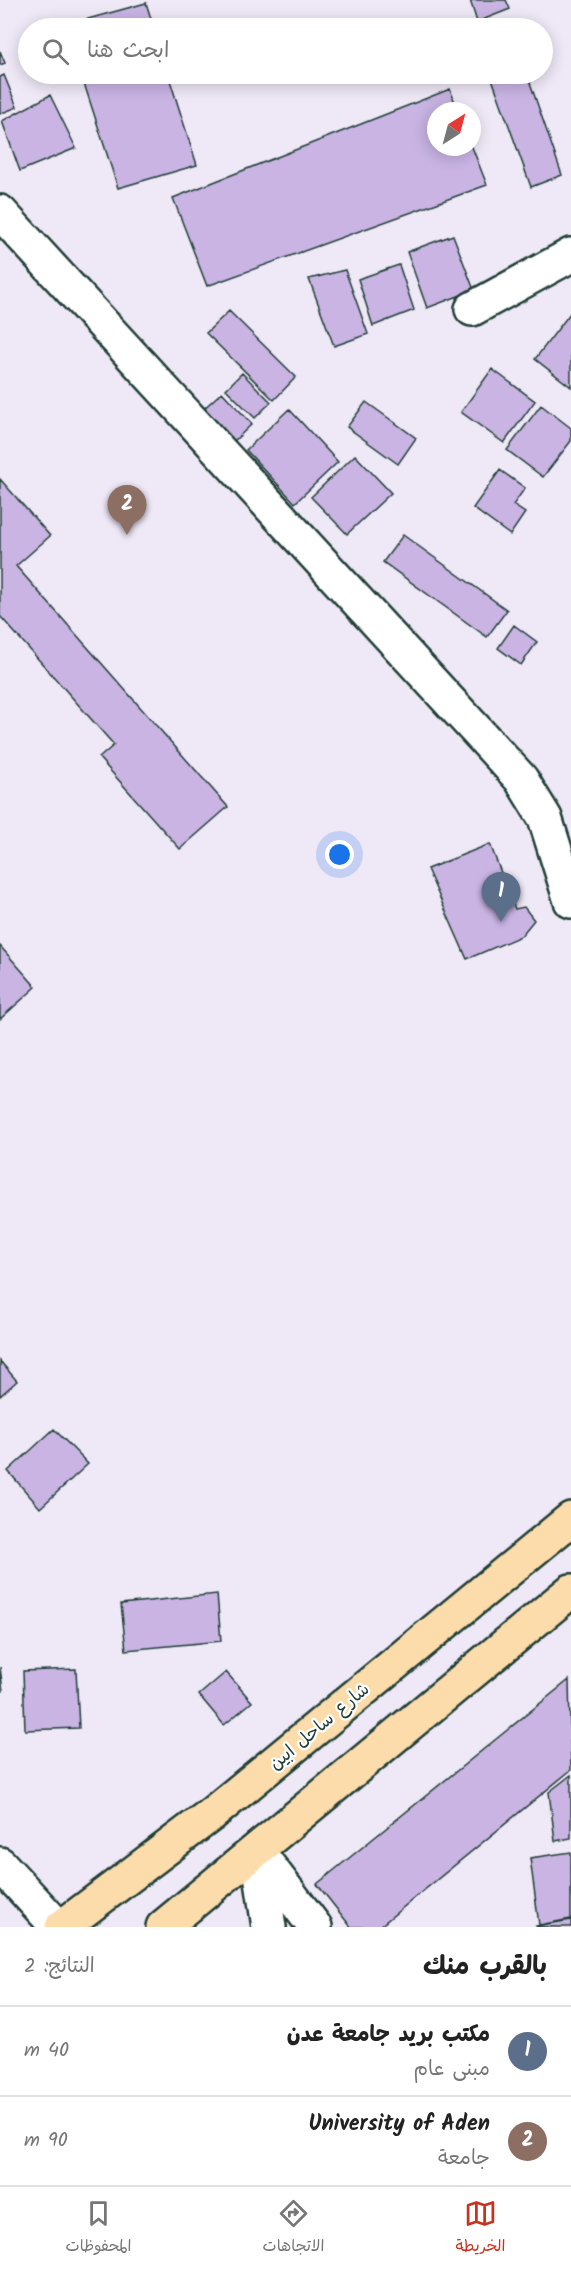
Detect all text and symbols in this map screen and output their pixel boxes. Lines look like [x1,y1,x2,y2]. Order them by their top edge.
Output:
search box [18,18,553,84]
text: ابحث هنا [87,34,169,69]
icon: search [39,35,72,68]
north arrow [427,102,481,156]
pin: 2 [108,486,146,535]
your location [325,840,354,869]
pin: 1 [482,872,520,922]
street label: شارع ساحل ابين [263,1676,377,1778]
text: بالقرب منك [423,1946,547,1988]
text: النتائج: 2 [24,1951,95,1983]
text: مكتب بريد جامعة عدن [287,2018,490,2053]
text: 40 m [24,2035,69,2067]
text: 1 [524,2035,531,2067]
text: مبنى عام [413,2054,490,2086]
text: University of Aden [308,2107,490,2142]
text: 90 m [24,2125,68,2157]
text: 2 [522,2125,533,2157]
text: جامعة [438,2143,490,2175]
tab: المحفوظات [66,2197,131,2260]
tab: الاتجاهات [263,2197,324,2260]
tab: الخريطة [456,2197,505,2260]

